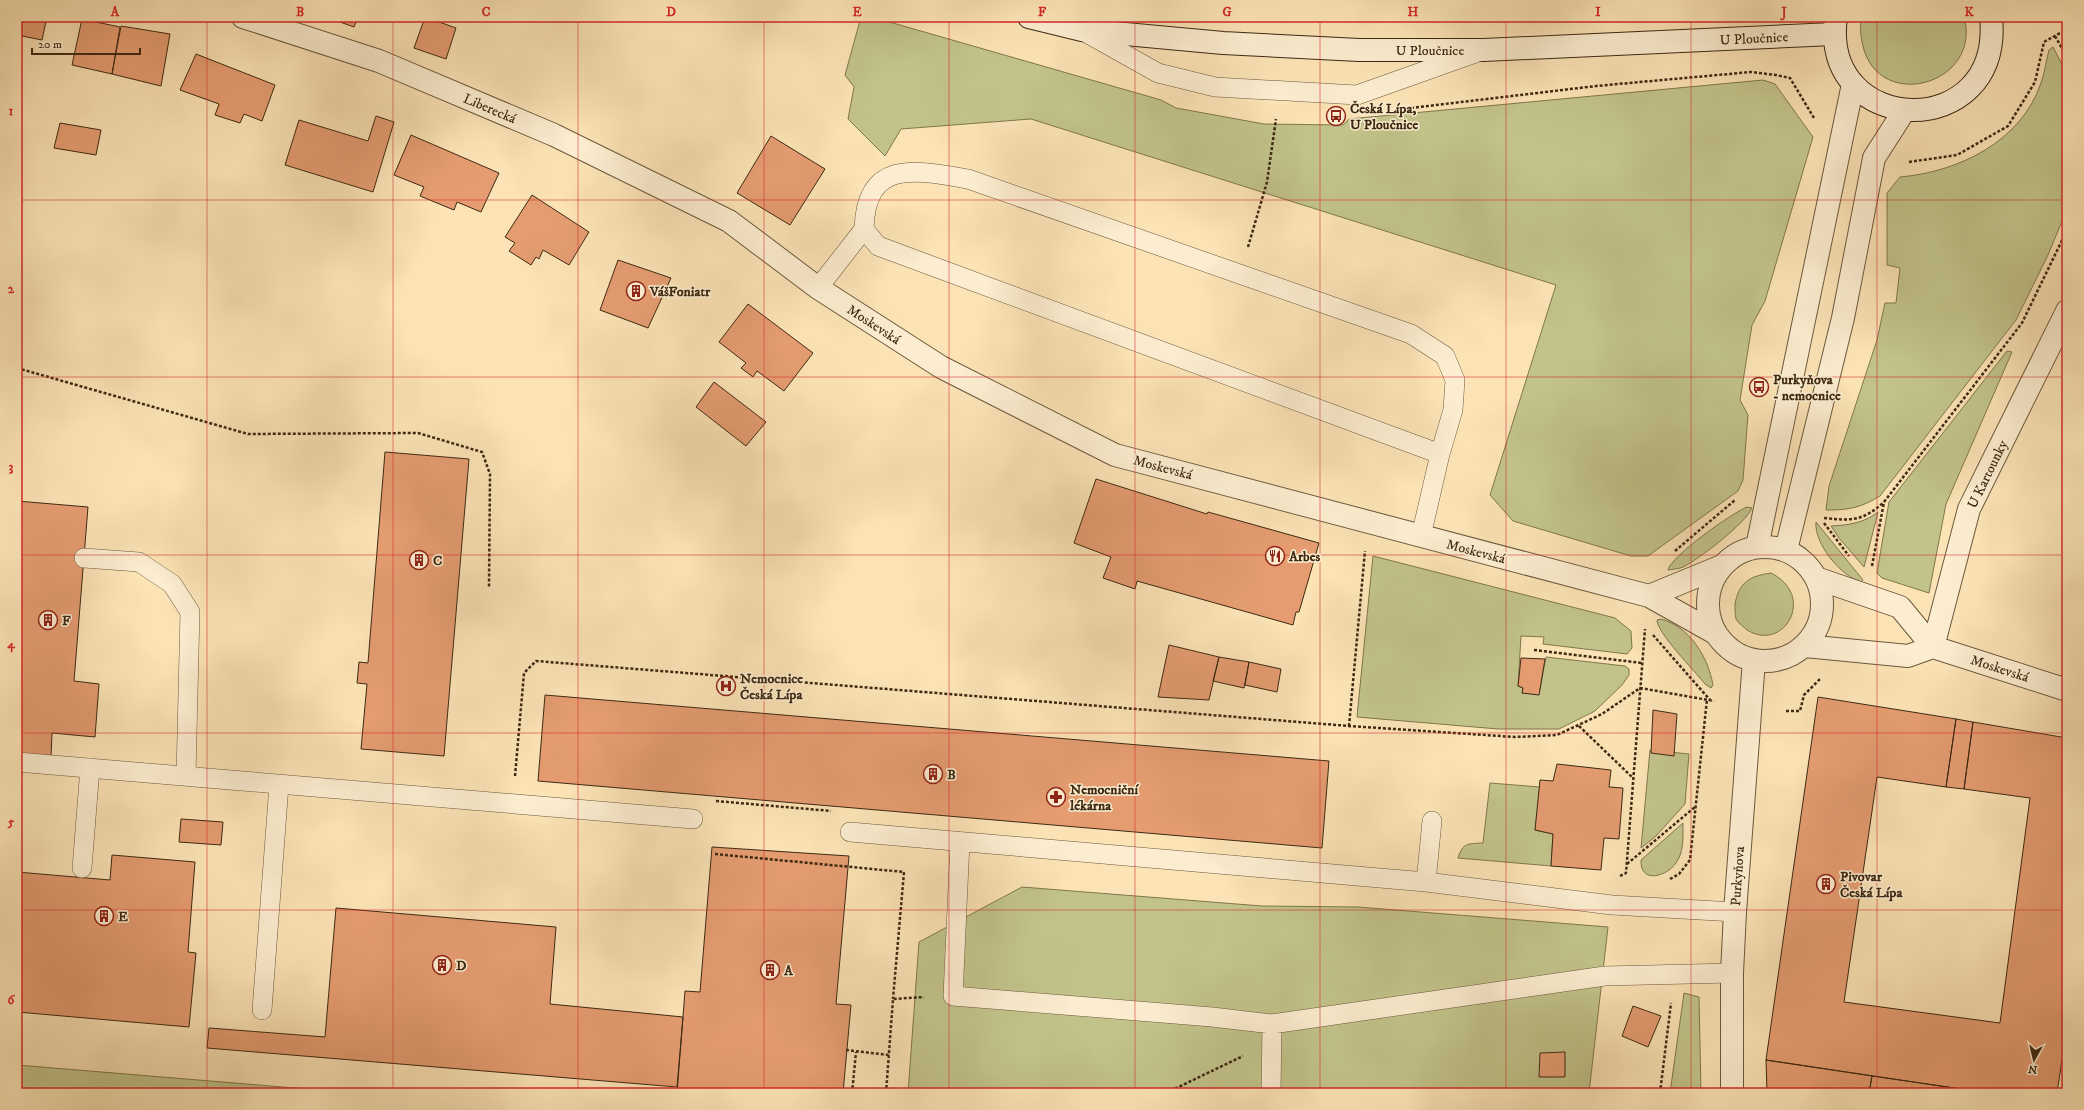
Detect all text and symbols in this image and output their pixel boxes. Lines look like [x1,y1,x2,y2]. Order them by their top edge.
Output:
text: A [110,4,120,20]
text: B [296,4,304,20]
text: C [482,4,491,20]
text: D [666,4,676,20]
text: E [852,4,862,20]
text: F [1038,4,1047,20]
text: G [1222,4,1232,20]
text: H [1408,4,1419,20]
text: I [1595,4,1601,20]
text: J [1779,4,1787,21]
text: K [1964,4,1974,20]
street label: U Ploučnice [1719,28,1789,50]
scale bar [32,30,140,56]
text: 20 m [38,37,62,52]
street label: U Ploučnice [1396,42,1464,60]
street label: Liberecká [460,90,519,128]
place label: Česká Lípa, U Ploučnice [1350,100,1419,134]
text: 1 [9,103,14,119]
bus stop icon: Česká Lípa, U Ploučnice [1325,105,1347,127]
building icon: VášFoniatr [625,280,647,302]
text: 2 [8,281,15,297]
place label: VášFoniatr [649,283,711,301]
street label: Moskevská [843,301,904,349]
place label: Purkyňova - nemocnice [1773,371,1841,405]
bus stop icon: Purkyňova - nemocnice [1748,376,1770,398]
street label: U Kartounky [1964,437,2012,512]
street label: Moskevská [1131,451,1194,484]
text: 3 [9,459,14,475]
street label: Moskevská [1444,535,1507,568]
restaurant icon: Arbes [1264,545,1286,567]
place label: Arbes [1288,548,1320,566]
building icon: C [408,549,430,571]
place label: C [433,552,442,570]
building icon: F [37,609,59,631]
place label: F [62,612,71,630]
text: 4 [6,636,15,653]
street label: Moskevská [1968,651,2031,687]
place label: Nemocnice Česká Lípa [740,670,803,704]
hospital icon: Nemocnice Česká Lípa [715,675,737,697]
building icon: B [922,763,944,785]
place label: B [947,766,956,784]
place label: Nemocniční lékárna [1069,781,1140,815]
pharmacy icon: Nemocniční lékárna [1045,786,1067,808]
text: 5 [7,814,15,830]
street label: Purkyňova [1727,846,1749,907]
place label: Pivovar Česká Lípa [1840,868,1903,902]
building icon: Pivovar Česká Lípa [1815,873,1837,895]
building icon: E [93,905,115,927]
place label: E [118,908,128,926]
building icon: D [431,954,453,976]
place label: D [456,957,467,975]
building icon: A [759,959,781,981]
place label: A [783,962,794,980]
text: 6 [8,992,16,1008]
north arrow [2014,1040,2054,1080]
text: N [2027,1061,2038,1076]

